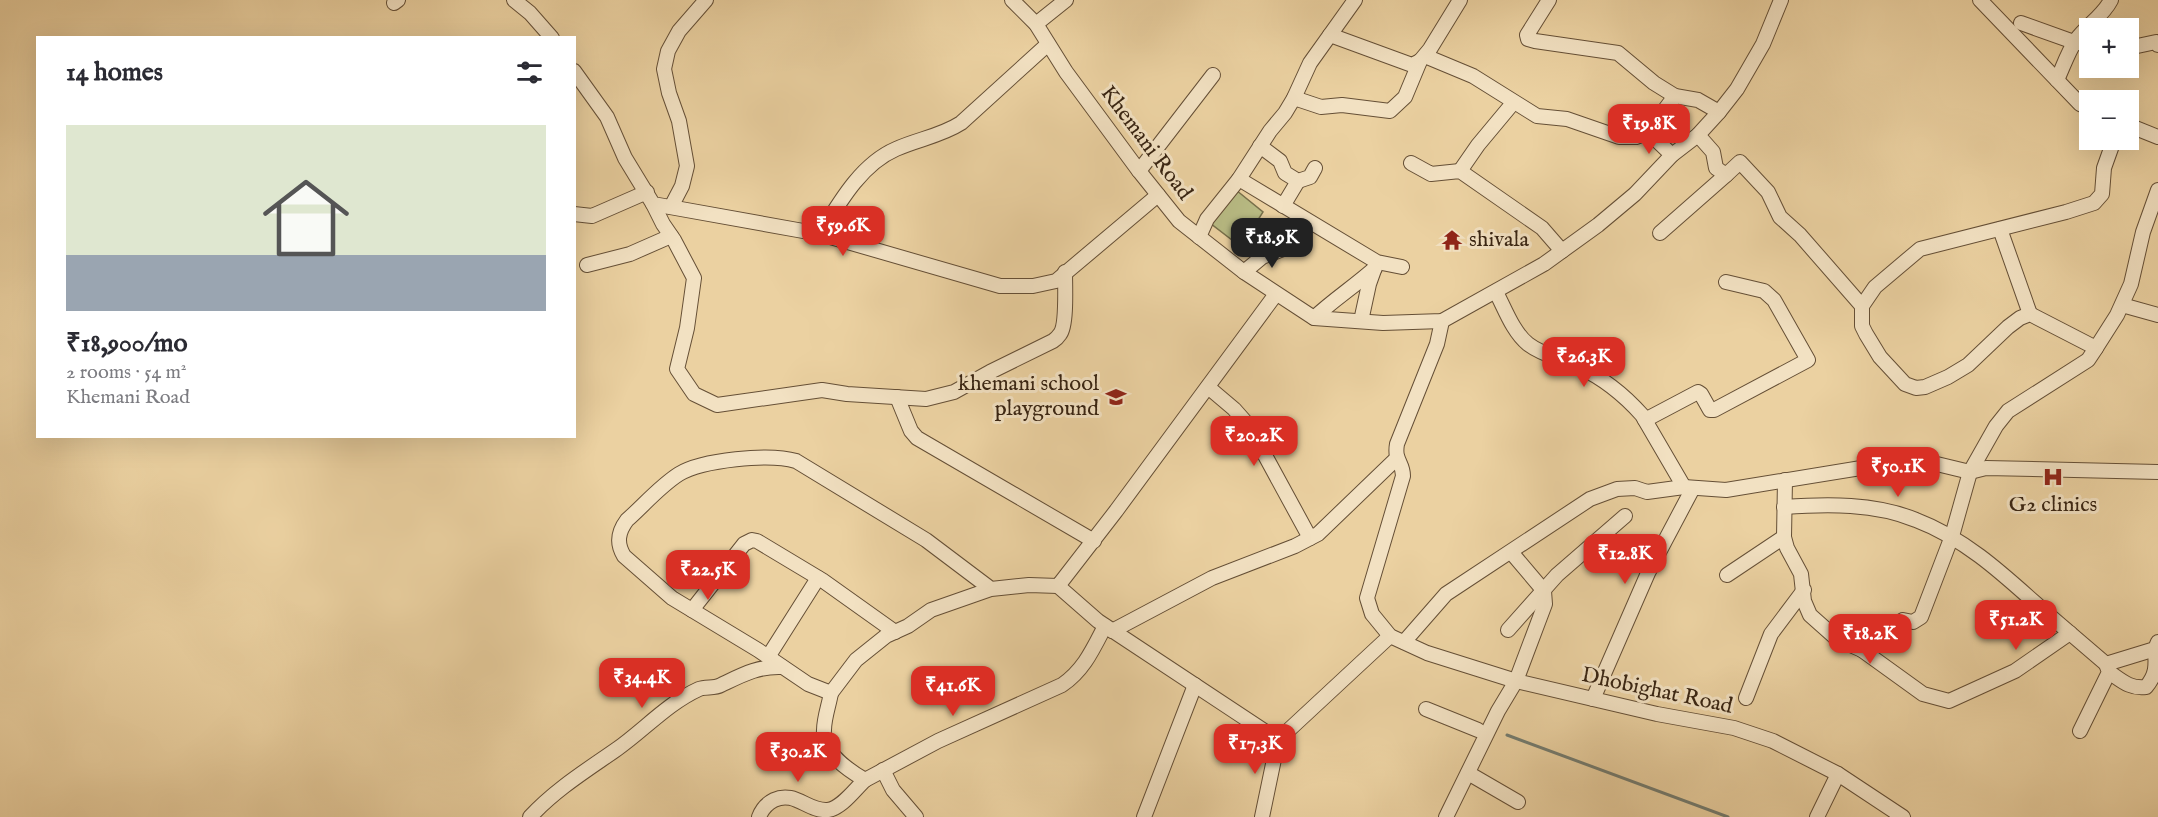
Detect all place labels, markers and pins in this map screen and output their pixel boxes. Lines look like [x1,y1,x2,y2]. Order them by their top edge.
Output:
pin: ₹19.8K [1600,104,1698,155]
pin: ₹59.6K [794,206,892,257]
pin: ₹18.9K [1223,218,1321,269]
place label: shivala [1469,226,1529,254]
temple icon: shivala [1440,228,1464,252]
pin: ₹26.3K [1535,337,1633,388]
place label: khemani school playground [958,370,1099,423]
school or university icon: khemani school playground [1104,385,1128,409]
pin: ₹20.2K [1205,416,1303,467]
pin: ₹50.1K [1849,447,1947,498]
hospital icon: G2 clinics [2041,465,2065,489]
place label: G2 clinics [2009,491,2097,519]
pin: ₹12.8K [1576,534,1674,585]
pin: ₹22.5K [659,550,757,601]
pin: ₹51.2K [1967,600,2065,651]
pin: ₹18.2K [1821,614,1919,665]
pin: ₹34.4K [593,658,691,709]
pin: ₹41.6K [904,666,1002,717]
pin: ₹17.3K [1206,724,1304,775]
pin: ₹30.2K [749,732,847,783]

